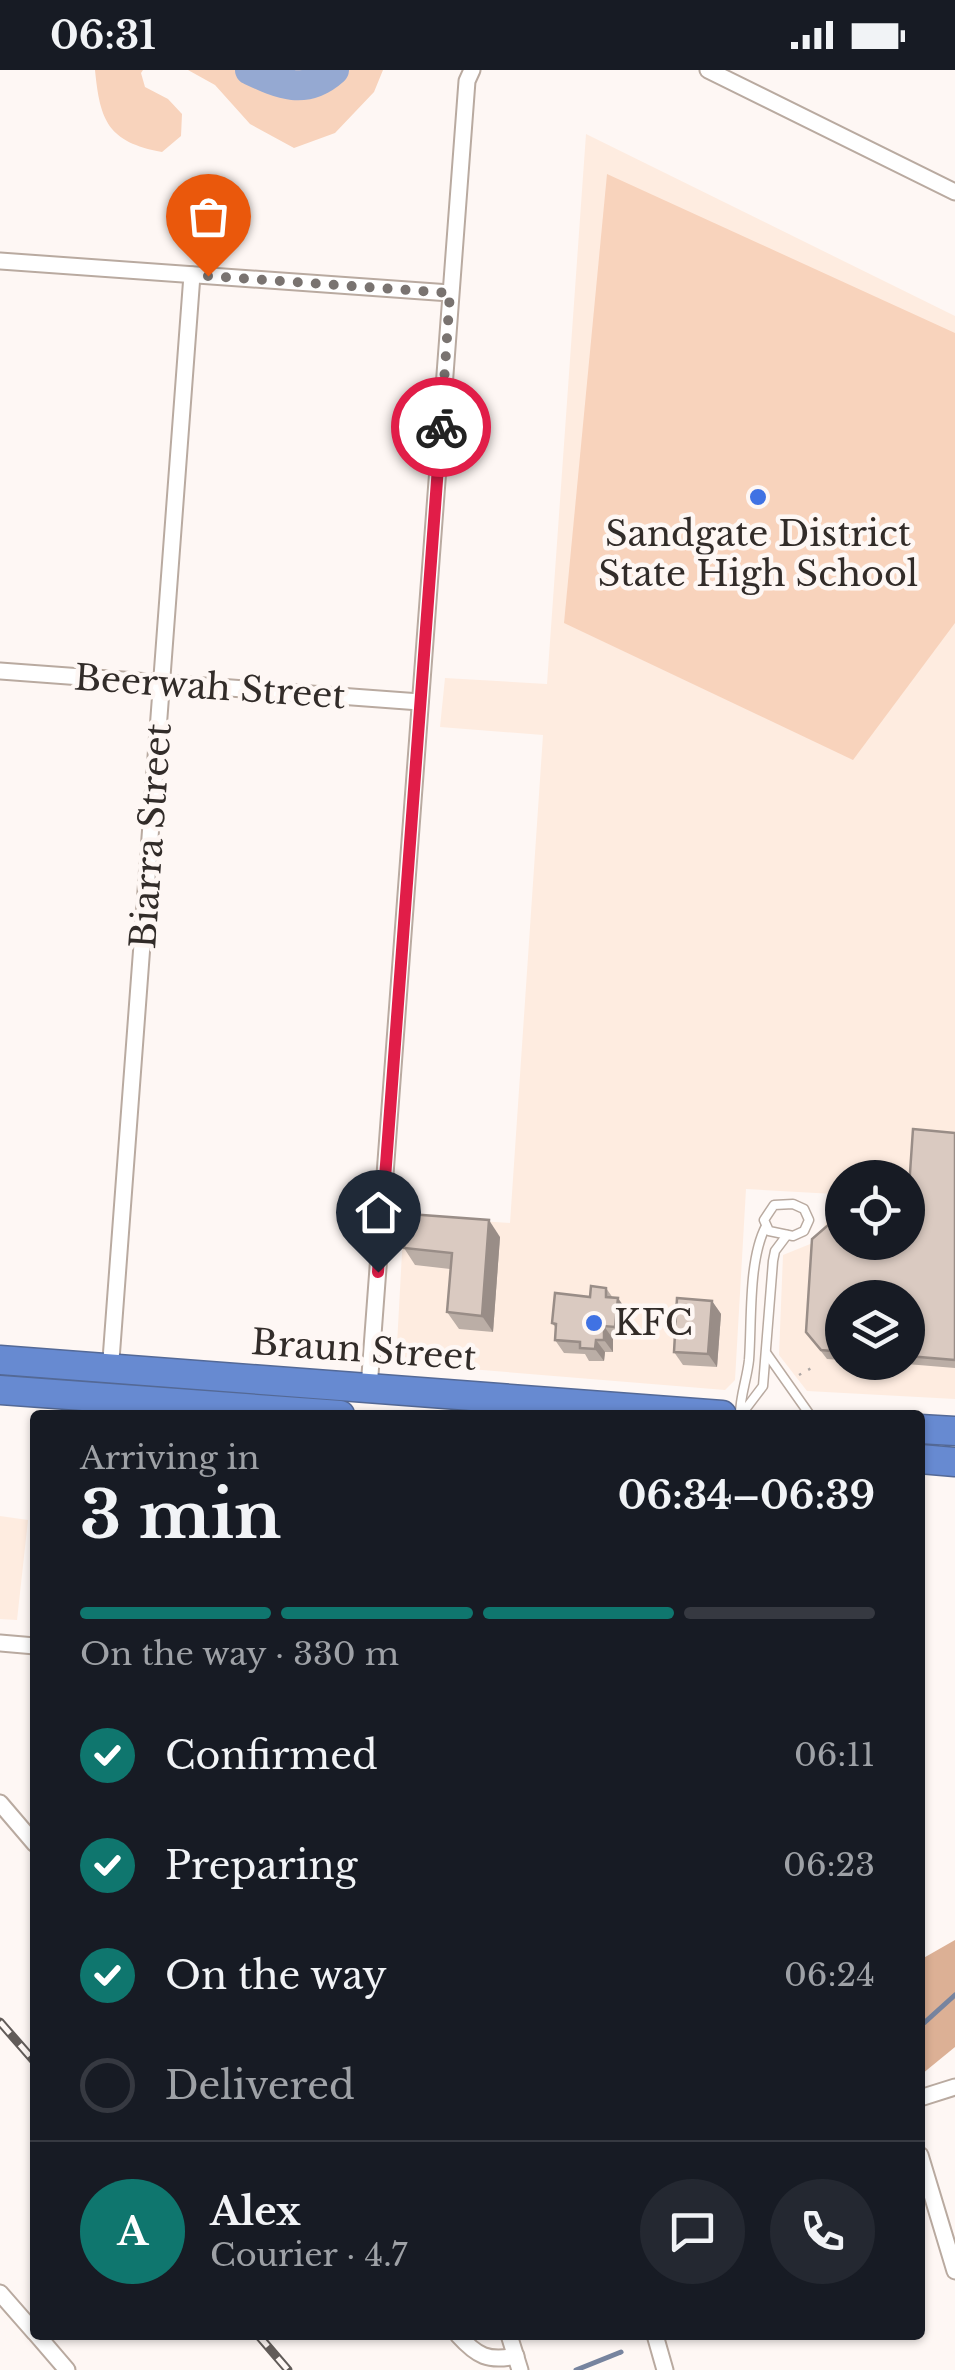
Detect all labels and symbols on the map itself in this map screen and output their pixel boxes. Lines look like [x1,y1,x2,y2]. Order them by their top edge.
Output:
pin [166,174,251,277]
courier [391,377,491,477]
marker: Sandgate District State High School [747,486,769,508]
place label: Sandgate District State High School [598,512,918,595]
street label: Beerwah Street [73,656,347,717]
street label: Biarra Street [121,722,180,950]
pin [336,1170,421,1273]
place label: KFC [614,1301,693,1344]
marker: KFC [583,1312,605,1334]
street label: Braun Street [250,1320,478,1379]

